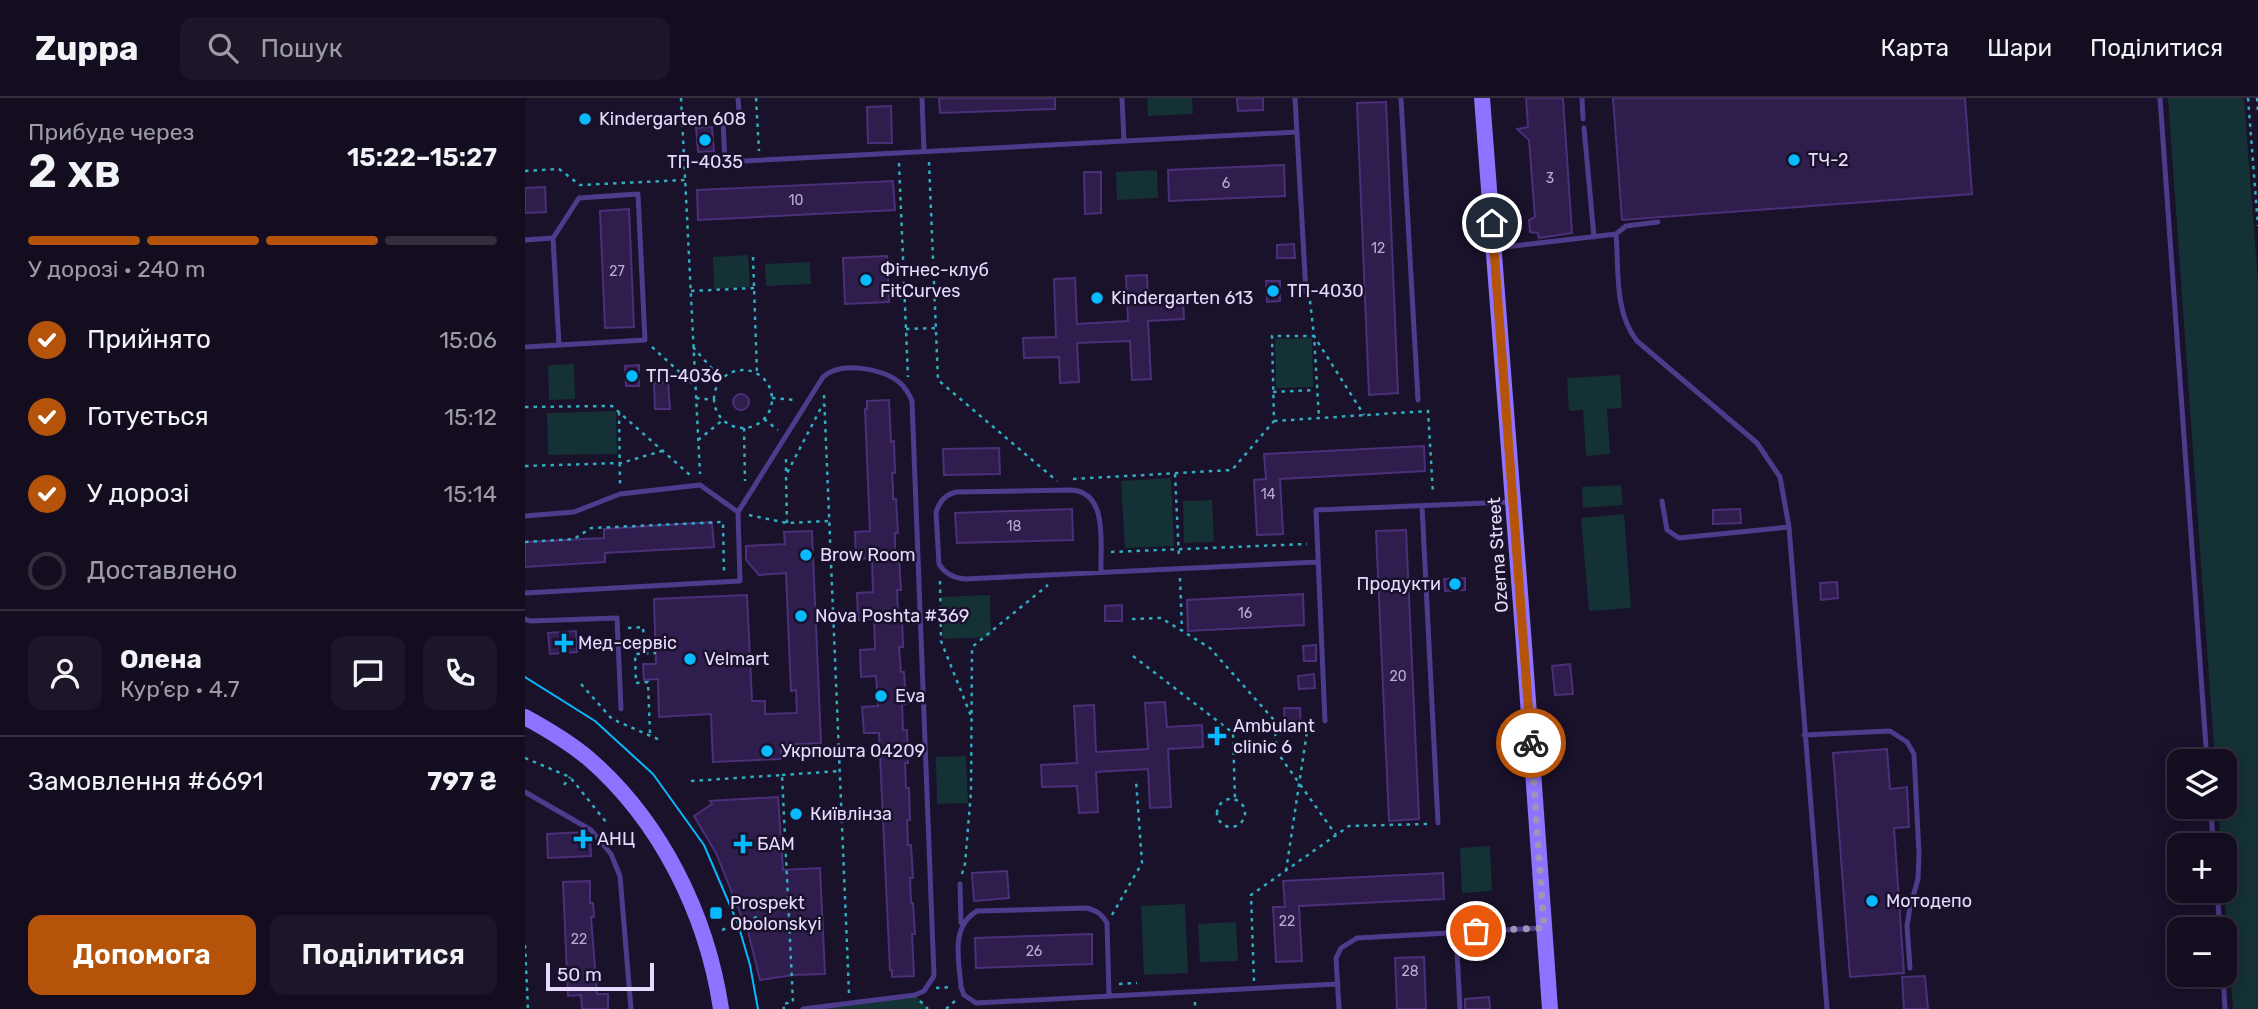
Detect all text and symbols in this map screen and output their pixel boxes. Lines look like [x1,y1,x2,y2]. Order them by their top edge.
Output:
search box [180,17,670,80]
text: Zuppa [35,29,138,68]
icon: search [204,29,242,67]
text: Пошук [260,33,343,64]
text: Карта [1880,34,1949,62]
text: Шари [1987,34,2052,62]
text: Поділитися [2090,34,2223,62]
place label: Kindergarten 608 [599,108,746,130]
marker: Kindergarten 608 [577,111,593,127]
text: Прибуде через [28,118,194,146]
marker: ТП-4035 [697,132,713,148]
text: 15:22–15:27 [347,142,497,173]
text: 2 хв [28,144,121,199]
place label: ТЧ-2 [1808,149,1849,171]
place label: ТП-4035 [667,151,743,173]
marker: ТЧ-2 [1786,152,1802,168]
house number: 3 [1546,170,1554,187]
house number: 6 [1222,175,1230,192]
house number: 10 [789,192,804,209]
pin [1462,193,1522,253]
icon: home [1473,204,1511,242]
house number: 12 [1371,240,1385,257]
text: У дорозі · 240 m [28,255,206,283]
place label: Фітнес-клуб FitCurves [880,259,989,302]
house number: 27 [609,263,625,280]
marker: Фітнес-клуб FitCurves [858,272,874,288]
place label: ТП-4030 [1287,280,1364,302]
marker: ТП-4030 [1265,283,1281,299]
place label: Kindergarten 613 [1111,287,1253,309]
marker: Kindergarten 613 [1089,290,1105,306]
icon: check [28,321,66,359]
text: Прийнято [87,324,211,355]
text: 15:06 [439,326,497,354]
place label: ТП-4036 [646,365,722,387]
marker: ТП-4036 [624,368,640,384]
icon: check [28,398,66,436]
text: Готується [87,401,209,432]
text: 15:12 [444,403,497,431]
icon: check [28,475,66,513]
text: У дорозі [87,478,189,509]
text: 15:14 [443,480,497,508]
house number: 14 [1261,486,1276,503]
street label: Ozerna Street [1483,497,1513,613]
house number: 18 [1007,518,1022,535]
place label: Brow Room [820,544,916,566]
marker: Brow Room [798,547,814,563]
text: Доставлено [87,555,237,586]
place label: Продукти [1357,573,1441,595]
marker: Продукти [1447,576,1463,592]
place label: Nova Poshta #369 [815,605,970,627]
house number: 16 [1238,605,1252,622]
marker: Nova Poshta #369 [793,608,809,624]
place label: Мед-сервіс [578,632,677,654]
marker: Мед-сервіс [556,635,572,651]
button: person [28,636,102,710]
button: chat [331,636,405,710]
button: phone [423,636,497,710]
text: Олена [120,644,202,675]
place label: Velmart [704,648,769,670]
marker: Velmart [682,651,698,667]
house number: 20 [1389,668,1407,685]
text: Кур’єр · 4.7 [120,675,240,703]
place label: Eva [895,685,925,707]
marker: Eva [873,688,889,704]
courier [1496,708,1566,778]
place label: Ambulant clinic 6 [1233,715,1315,758]
icon: bike [1512,724,1550,762]
marker: Ambulant clinic 6 [1207,726,1227,746]
place label: Укрпошта 04209 [781,740,925,762]
marker: Укрпошта 04209 [759,743,775,759]
map controls [2167,749,2237,987]
button: layers [2167,749,2237,819]
text: Замовлення #6691 [28,766,264,797]
text: 797 ₴ [427,766,497,797]
place label: Київлінза [810,803,892,825]
marker: Київлінза [788,806,804,822]
place label: АНЦ [597,828,635,850]
marker: АНЦ [575,831,591,847]
place label: БАМ [757,833,795,855]
button: + [2167,833,2237,903]
marker: БАМ [735,836,751,852]
place label: Мотодепо [1886,890,1972,912]
place label: Prospekt Obolonskyi [730,892,822,935]
marker: Мотодепо [1864,893,1880,909]
pin [1446,901,1506,961]
marker: Prospekt Obolonskyi [708,905,724,921]
icon: bag [1457,912,1495,950]
house number: 22 [1279,913,1295,930]
button: Допомога [28,915,256,995]
button: Поділитися [270,915,497,995]
button: − [2167,917,2237,987]
house number: 22 [571,931,587,948]
house number: 26 [1026,943,1042,960]
scale bar [546,960,655,992]
text: 50 m [557,963,602,986]
house number: 28 [1401,963,1419,980]

